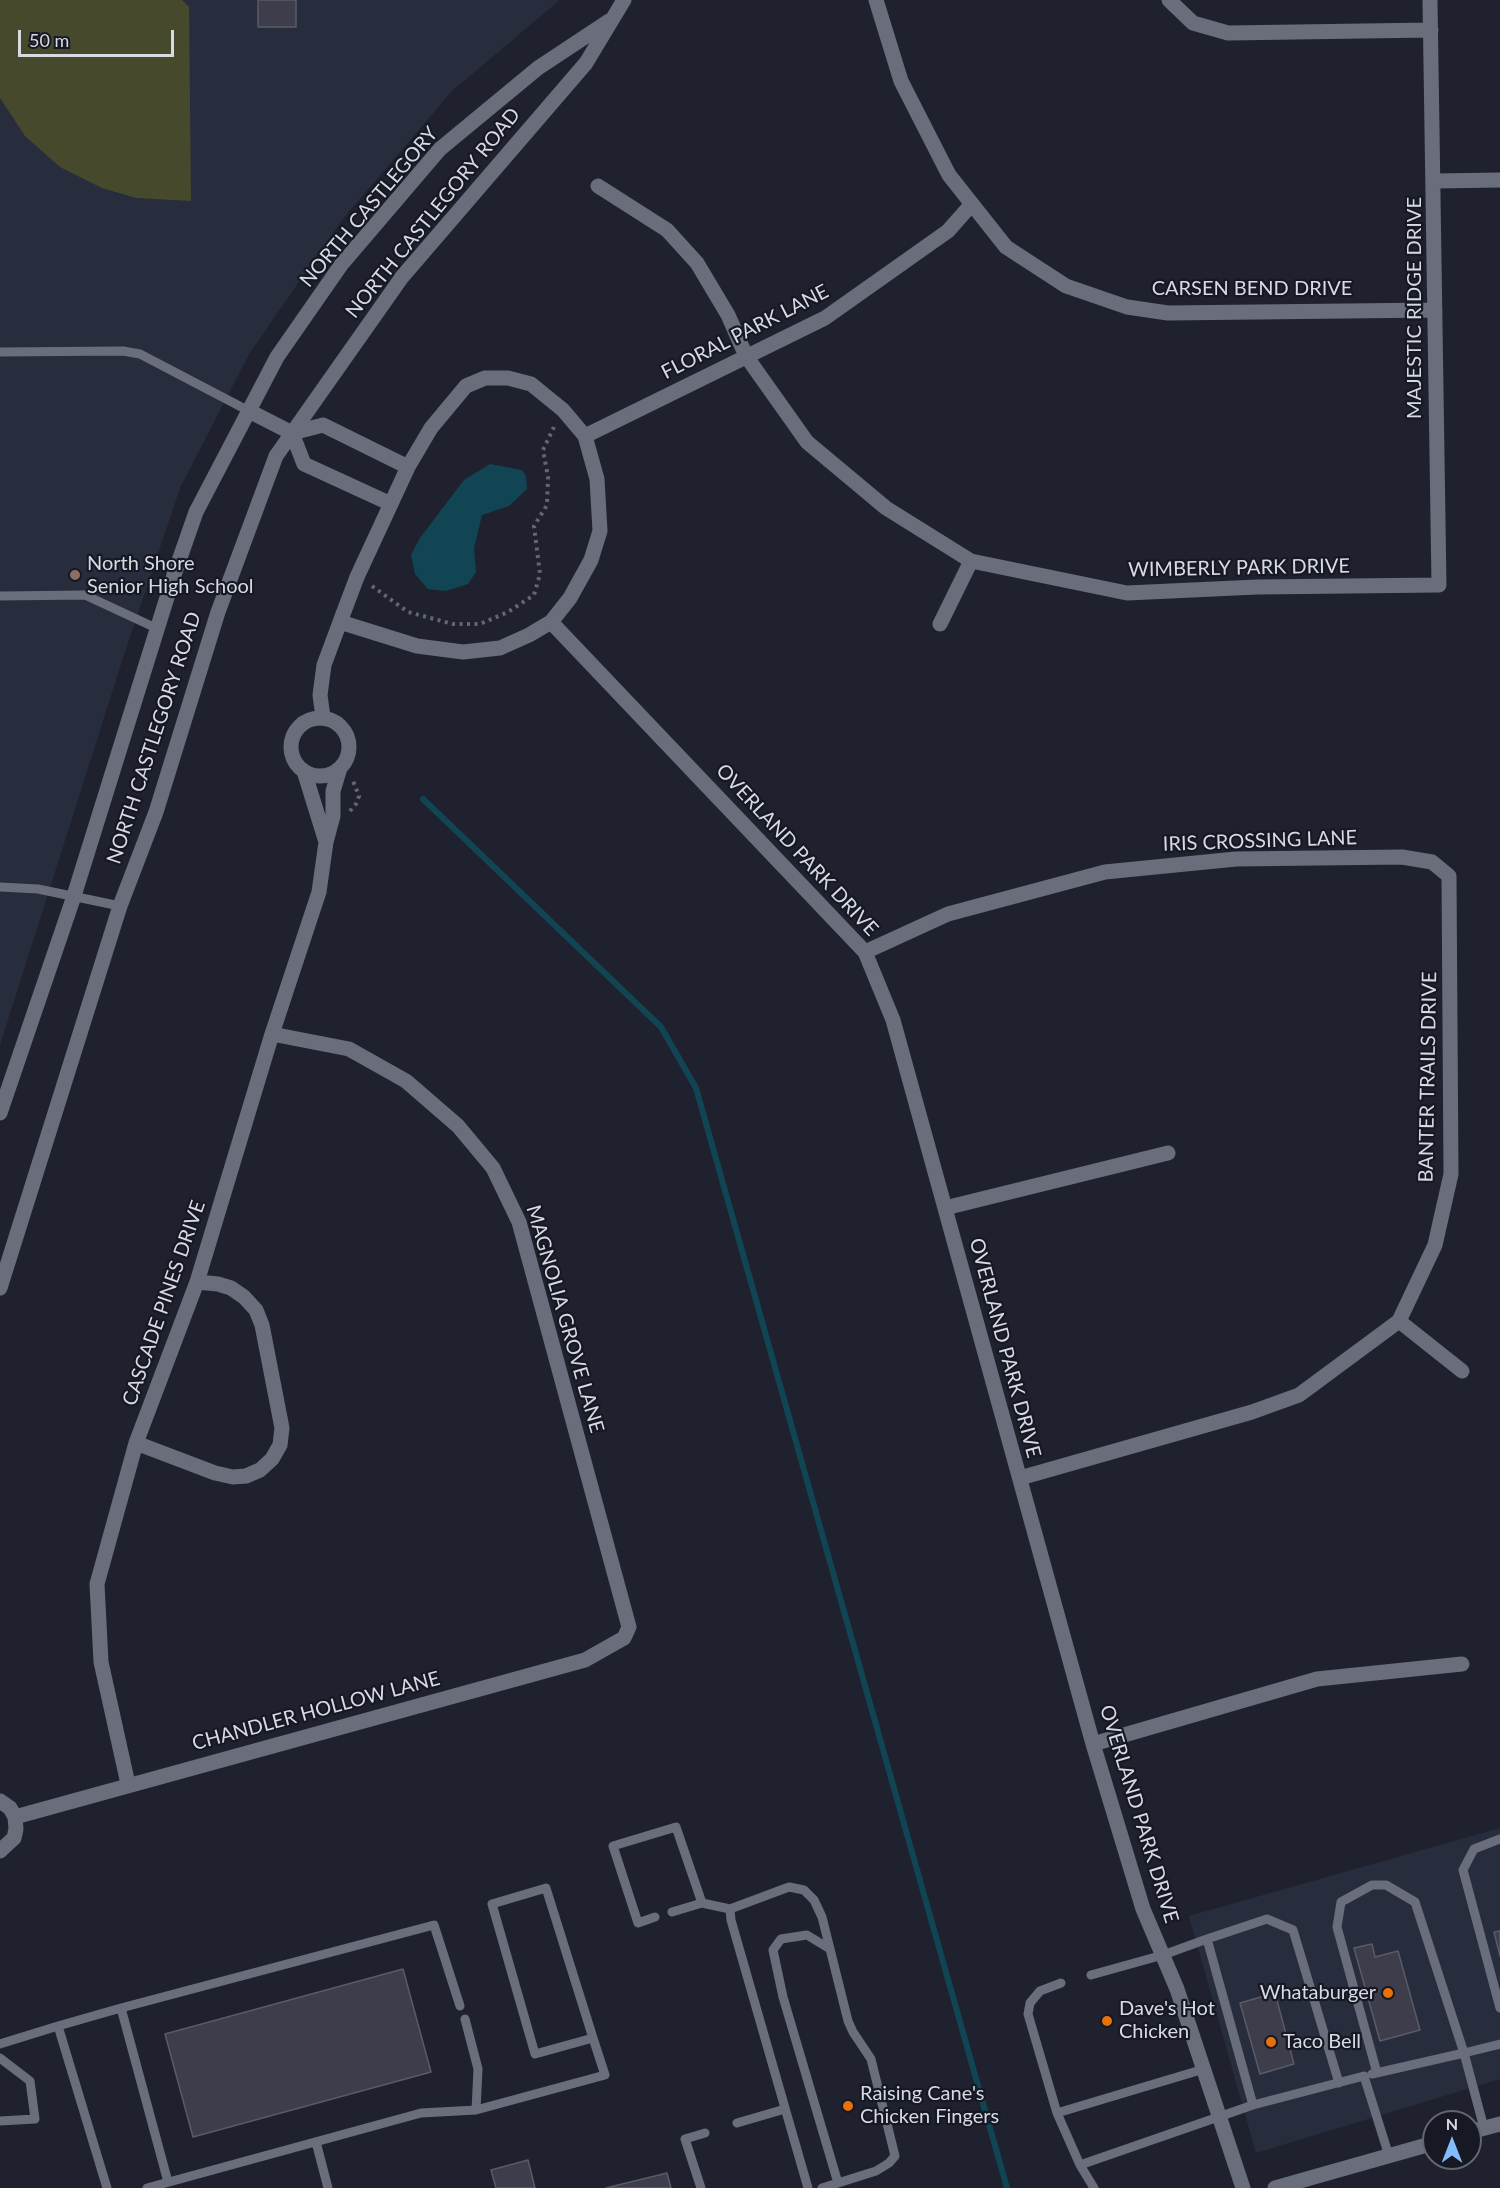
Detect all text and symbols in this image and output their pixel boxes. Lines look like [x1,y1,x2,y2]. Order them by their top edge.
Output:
scale bar [21,18,177,56]
text: 50 m [29,29,69,51]
street label: NORTH CASTLEGORY ROAD [341,103,525,323]
street label: NORTH CASTLEGORY [295,122,443,292]
street label: MAJESTIC RIDGE DRIVE [1403,197,1427,419]
street label: CARSEN BEND DRIVE [1152,277,1352,301]
street label: FLORAL PARK LANE [657,279,833,385]
place label: North Shore Senior High School [87,552,254,599]
street label: WIMBERLY PARK DRIVE [1128,554,1350,582]
marker: North Shore Senior High School [68,568,82,582]
street label: NORTH CASTLEGORY ROAD [102,609,206,867]
street label: OVERLAND PARK DRIVE [711,759,883,941]
street label: IRIS CROSSING LANE [1162,826,1358,856]
street label: BANTER TRAILS DRIVE [1414,971,1442,1183]
street label: CASCADE PINES DRIVE [118,1197,210,1409]
street label: MAGNOLIA GROVE LANE [521,1202,609,1436]
street label: OVERLAND PARK DRIVE [964,1235,1046,1461]
street label: CHANDLER HOLLOW LANE [189,1666,443,1756]
street label: OVERLAND PARK DRIVE [1094,1702,1184,1926]
place label: Whataburger [1260,1981,1376,2005]
marker: Whataburger [1381,1986,1395,2000]
place label: Dave's Hot Chicken [1119,1997,1215,2044]
marker: Dave's Hot Chicken [1100,2014,1114,2028]
place label: Taco Bell [1283,2030,1361,2054]
marker: Taco Bell [1264,2035,1278,2049]
place label: Raising Cane's Chicken Fingers [860,2082,999,2129]
marker: Raising Cane's Chicken Fingers [841,2099,855,2113]
north arrow [1422,2110,1482,2170]
text: N [1446,2114,1458,2133]

